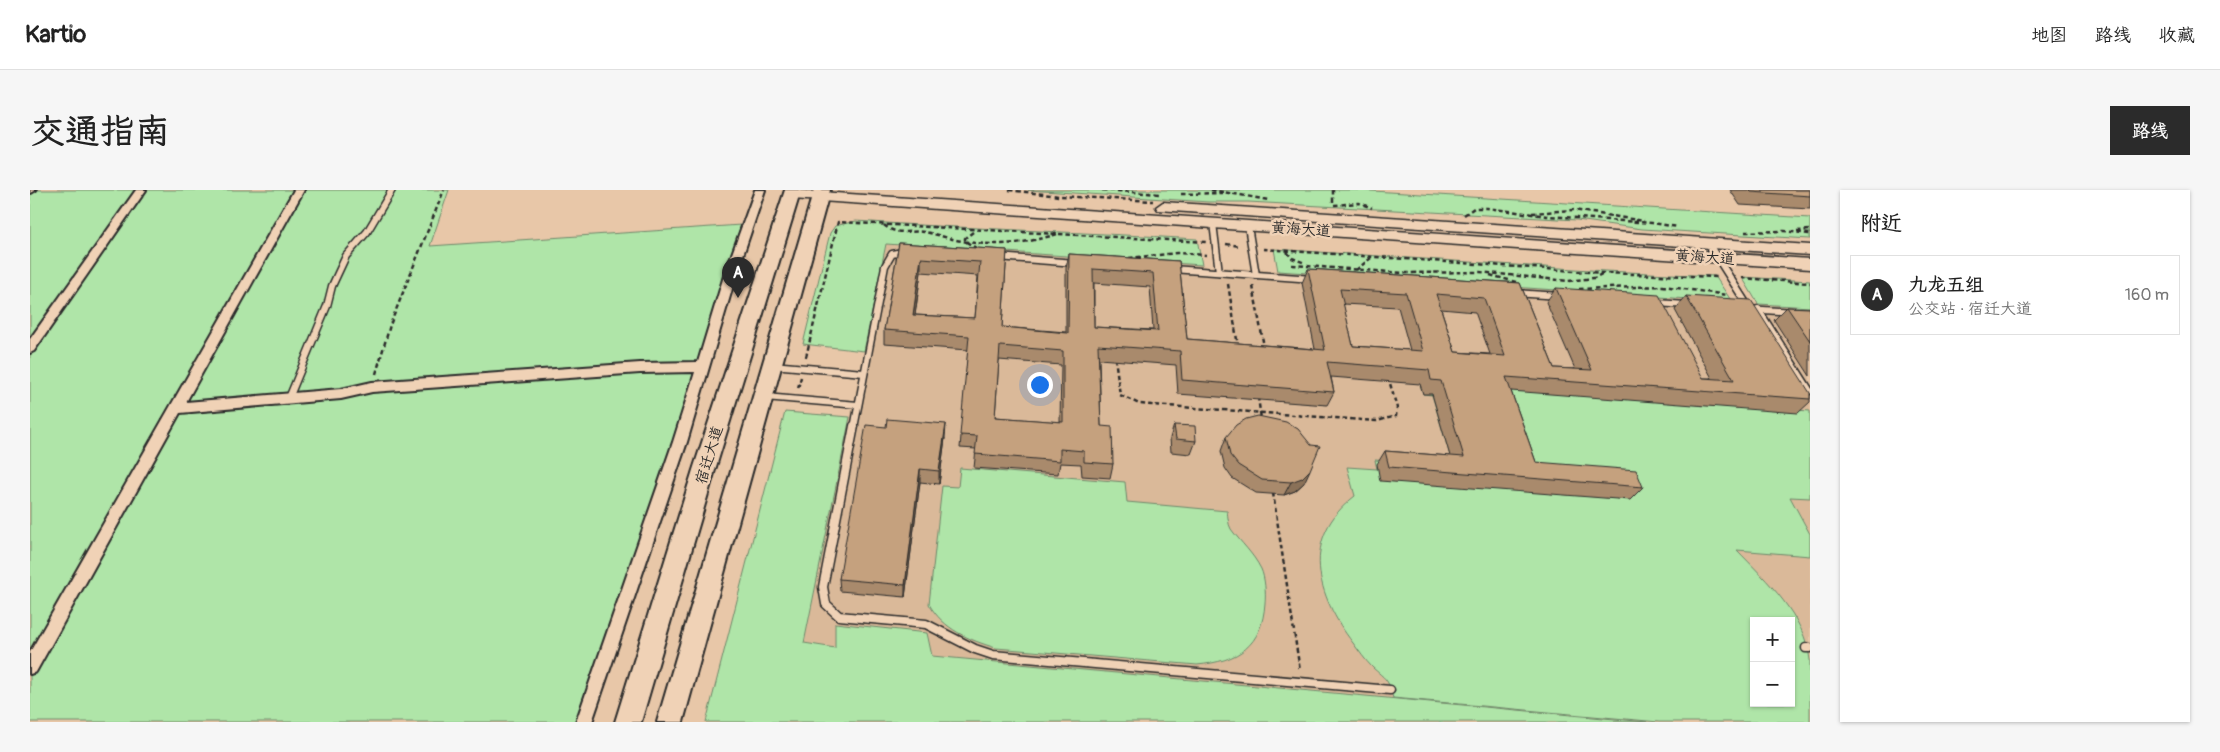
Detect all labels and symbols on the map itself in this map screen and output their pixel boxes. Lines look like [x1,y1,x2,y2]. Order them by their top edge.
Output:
street label: 黄海大道 [1270,218,1332,241]
street label: 黄海大道 [1674,246,1736,269]
pin: A [722,257,754,298]
your location [1027,372,1053,398]
street label: 宿迁大道 [692,424,727,487]

